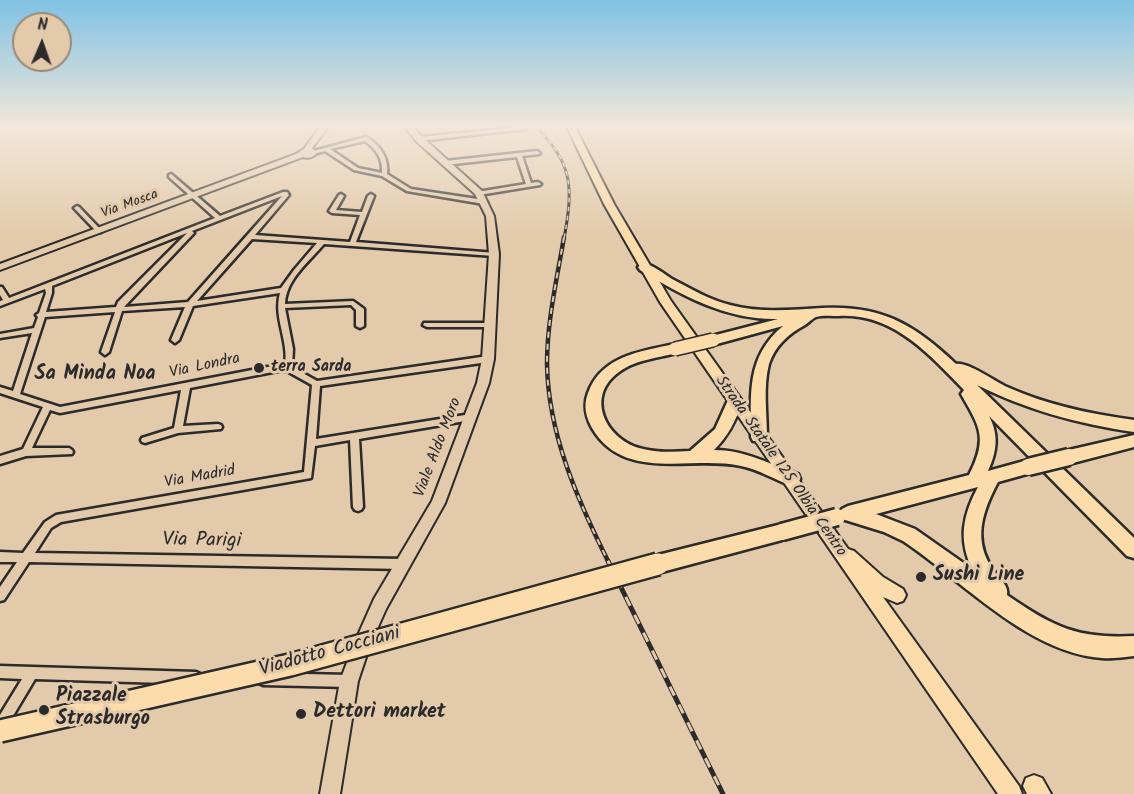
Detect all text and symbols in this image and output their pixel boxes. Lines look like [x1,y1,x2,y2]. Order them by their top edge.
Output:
north arrow [12,12,72,72]
text: N [37,13,48,38]
street label: Via Mosca [99,187,161,223]
street label: Via Londra [168,350,242,384]
place label: terra Sarda [271,358,351,378]
marker: terra Sarda [252,361,266,375]
district label: Sa Minda Noa [35,364,155,388]
street label: Strada Statale 125 Olbia Centro [710,373,850,561]
street label: Viale Aldo Moro [411,396,467,500]
street label: Via Madrid [163,462,237,494]
street label: Via Parigi [162,529,242,555]
place label: Sushi Line [933,565,1024,589]
marker: Sushi Line [914,570,928,584]
street label: Viadotto Cocciani [257,623,403,683]
place label: Piazzale Strasburgo [56,686,150,733]
place label: Dettori market [313,702,446,726]
marker: Piazzale Strasburgo [37,703,51,717]
marker: Dettori market [294,707,308,721]

